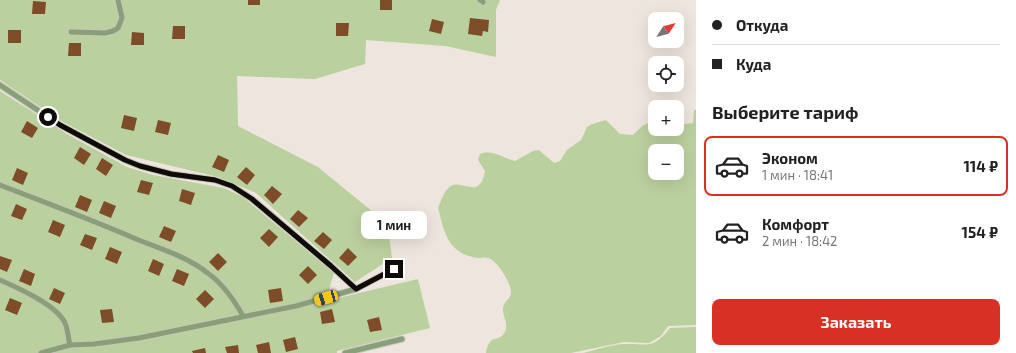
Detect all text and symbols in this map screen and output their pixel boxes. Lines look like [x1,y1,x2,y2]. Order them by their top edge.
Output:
north arrow [648,12,684,48]
map controls [648,12,684,180]
text: Откуда [736,16,788,34]
text: Куда [736,55,771,73]
button: locate [648,56,684,92]
button: + [648,100,684,136]
text: Выберите тариф [712,101,858,123]
route start [39,108,57,126]
button: − [648,144,684,180]
icon: car [714,148,750,184]
text: Эконом [762,149,818,167]
text: 114 ₽ [963,157,998,175]
text: 1 мин · 18:41 [762,167,833,183]
callout: 1 мин [361,211,427,239]
icon: car [714,214,750,250]
text: Комфорт [762,215,829,233]
text: 1 мин [377,217,411,233]
text: 154 ₽ [962,223,998,241]
text: 2 мин · 18:42 [762,233,837,249]
route end [385,260,403,278]
car [313,289,339,307]
button: Заказать [712,299,1000,345]

